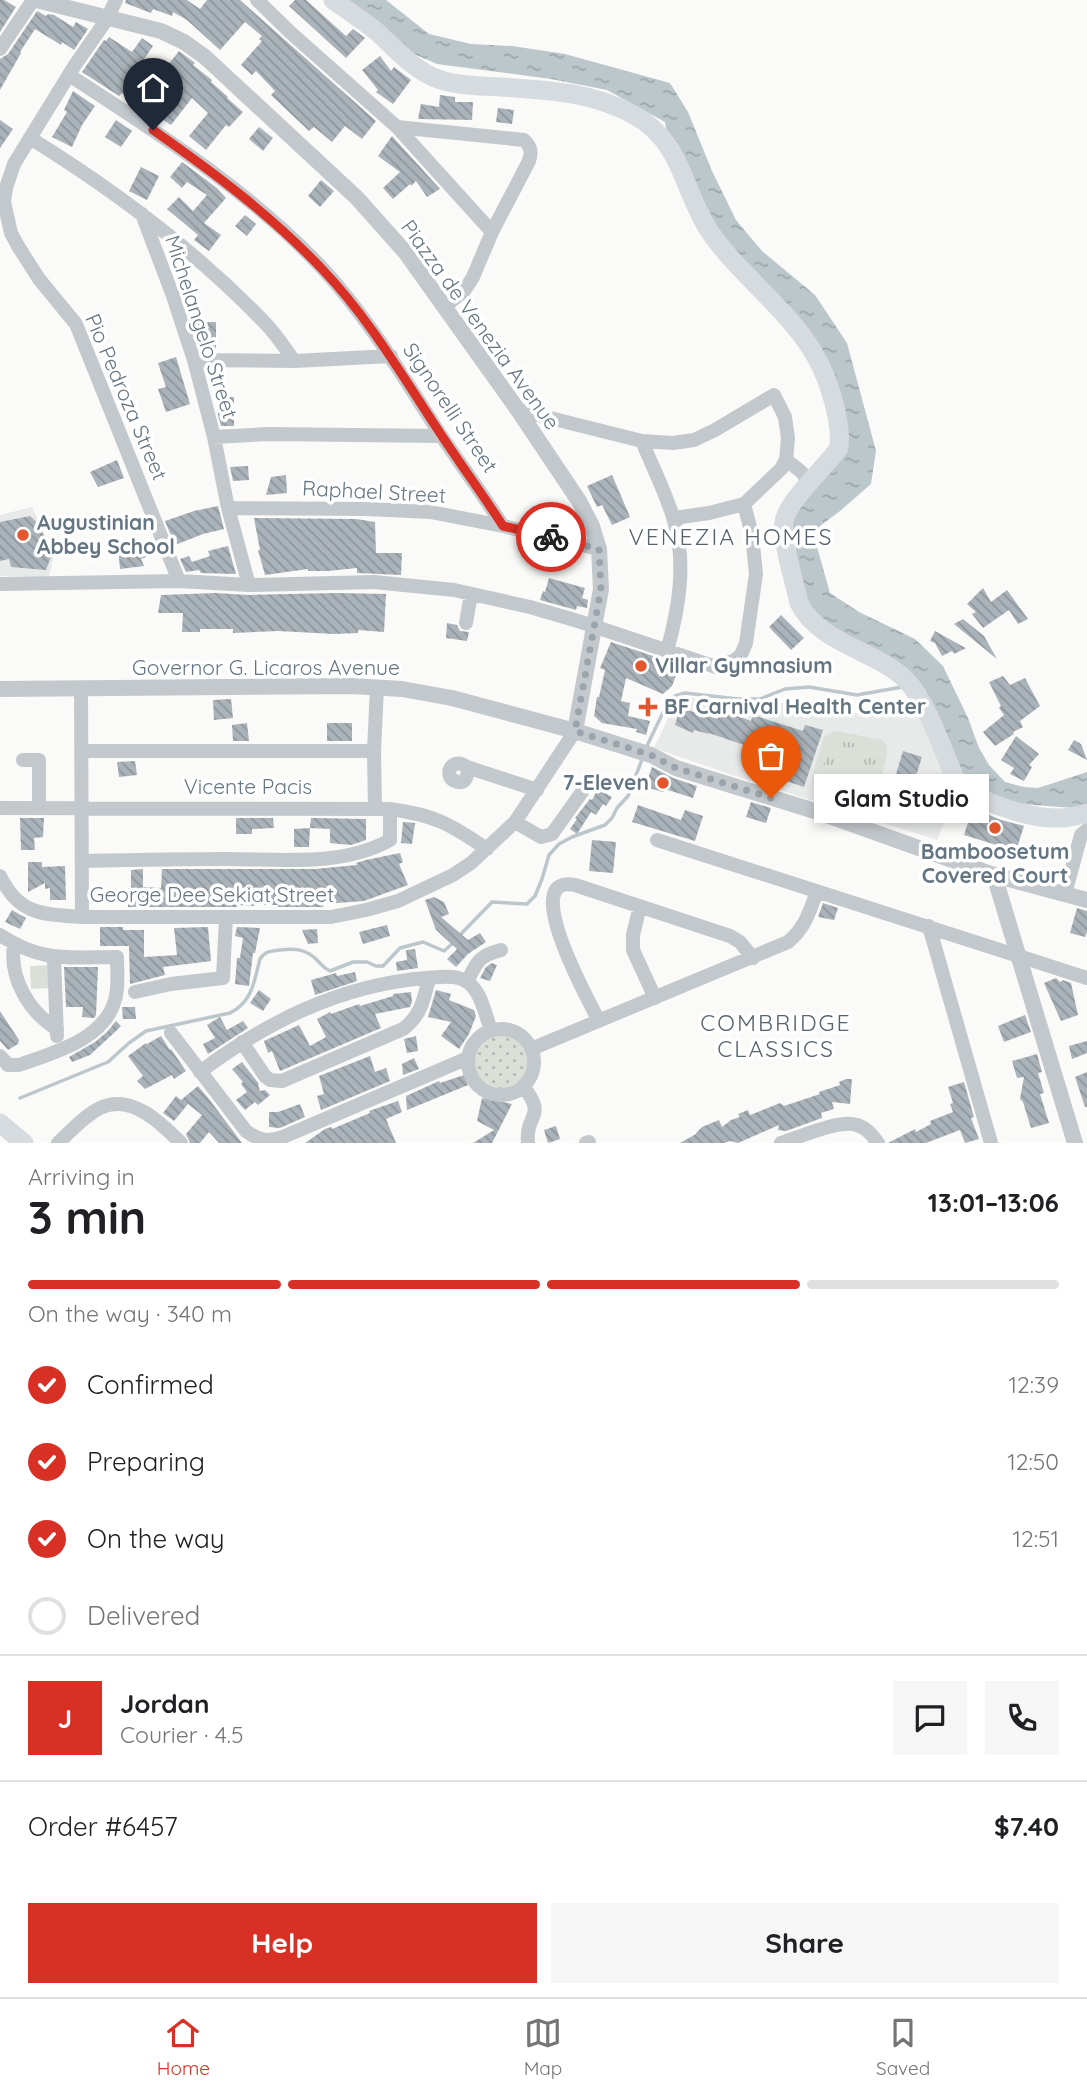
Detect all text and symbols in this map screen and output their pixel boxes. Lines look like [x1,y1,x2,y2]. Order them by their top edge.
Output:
pin [123,58,183,130]
icon: home [134,69,172,107]
street label: Piazza de Venezia Avenue [396,214,566,434]
street label: Michelangelo Street [160,232,244,422]
street label: Pio Pedroza Street [80,309,174,484]
street label: Signorelli Street [398,338,504,477]
street label: Raphael Street [301,474,447,508]
courier [516,502,586,572]
place label: Augustinian Abbey School [37,509,175,559]
icon: bike [532,518,570,556]
district label: VENEZIA HOMES [628,522,834,551]
marker: Augustinian Abbey School [15,527,31,543]
place label: Villar Gymnasium [655,652,833,678]
street label: Governor G. Licaros Avenue [132,654,400,680]
marker: Villar Gymnasium [633,658,649,674]
place label: BF Carnival Health Center [664,693,926,719]
marker: BF Carnival Health Center [638,697,658,717]
pin [741,726,801,798]
icon: bag [752,737,790,775]
place label: 7-Eleven [563,769,649,795]
street label: Vicente Pacis [184,773,312,799]
callout: Glam Studio [813,774,988,822]
marker: 7-Eleven [655,775,671,791]
text: Glam Studio [834,784,969,813]
marker: Bamboosetum Covered Court [987,820,1003,836]
place label: Bamboosetum Covered Court [921,838,1069,888]
street label: George Dee Sekiat Street [90,881,334,907]
district label: COMBRIDGE CLASSICS [700,1008,852,1063]
text: Arriving in [28,1162,135,1191]
text: 13:01–13:06 [928,1186,1059,1219]
text: 3 min [28,1188,146,1246]
text: On the way · 340 m [28,1299,232,1328]
icon: check [28,1366,66,1404]
text: Confirmed [87,1368,214,1401]
text: 12:39 [1009,1370,1059,1399]
icon: check [28,1443,66,1481]
text: Preparing [87,1445,205,1478]
text: 12:50 [1007,1447,1059,1476]
icon: check [28,1520,66,1558]
text: On the way [87,1522,225,1555]
text: 12:51 [1012,1524,1059,1553]
text: Delivered [87,1599,200,1632]
button: chat [893,1681,967,1755]
button: phone [985,1681,1059,1755]
text: Jordan [120,1687,209,1720]
text: J [58,1702,72,1735]
text: Courier · 4.5 [120,1720,244,1749]
text: Order #6457 [28,1810,178,1843]
text: $7.40 [994,1810,1059,1843]
button: Help [28,1903,537,1983]
button: Share [551,1903,1059,1983]
tab: Home [157,2014,210,2080]
tab: Map [524,2014,562,2080]
tab: Saved [876,2014,930,2080]

